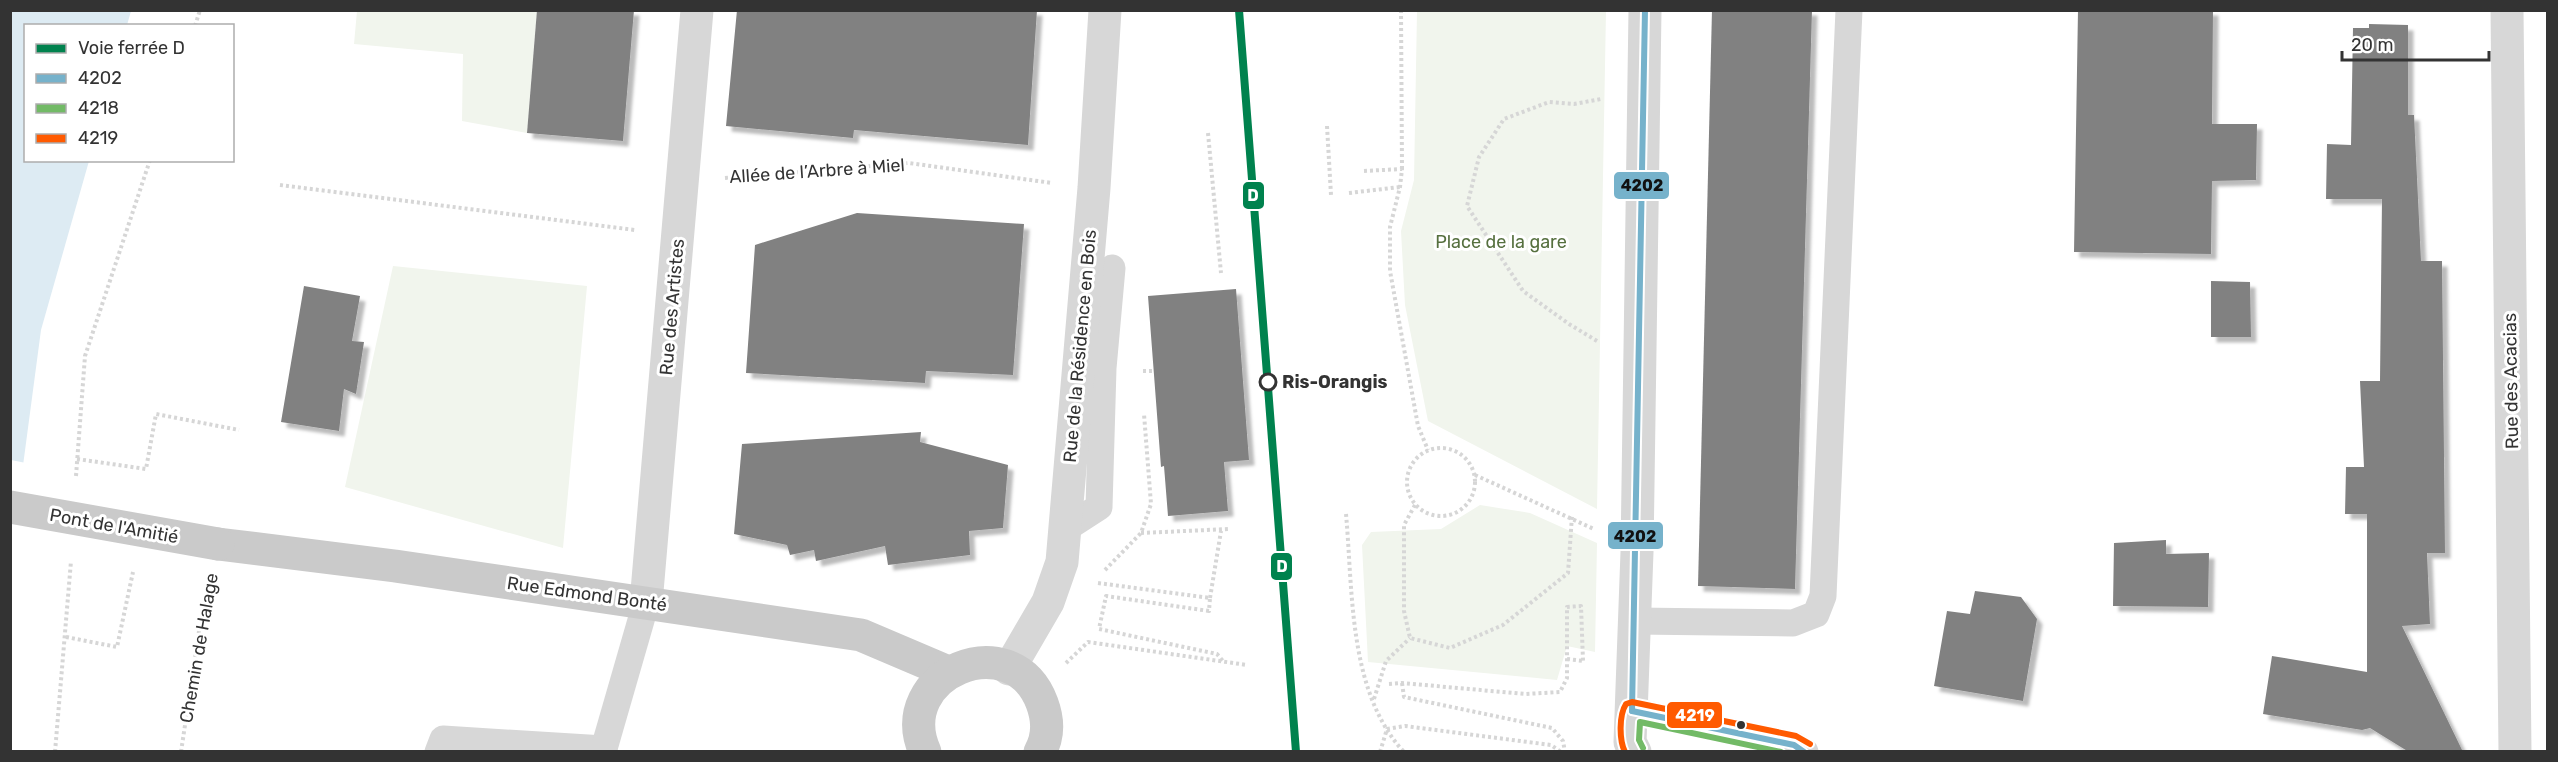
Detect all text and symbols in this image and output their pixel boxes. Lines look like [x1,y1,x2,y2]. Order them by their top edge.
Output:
legend [24,24,234,162]
scale bar [2342,24,2489,62]
text: 20 m [2351,34,2393,56]
text: Voie ferrée D [78,37,185,59]
text: 4202 [78,67,122,89]
text: 4218 [78,97,119,119]
text: 4219 [78,127,118,149]
street label: Allée de l’Arbre à Miel [728,154,906,188]
line badge: 4202 [1613,171,1670,200]
text: 4202 [1621,176,1663,195]
line badge: D [1242,181,1265,210]
text: D [1247,186,1259,205]
street label: Rue de la Résidence en Bois [1059,229,1101,463]
park label: Place de la gare [1435,231,1567,253]
street label: Rue des Artistes [655,238,689,376]
street label: Rue des Acacias [2499,313,2523,449]
place label: Ris-Orangis [1282,371,1388,393]
marker: Ris-Orangis [1259,373,1277,391]
street label: Pont de l'Amitié [48,504,180,548]
line badge: 4202 [1607,521,1664,550]
text: 4202 [1614,527,1656,546]
line badge: D [1270,552,1293,581]
text: D [1276,557,1288,576]
street label: Chemin de Halage [175,571,223,725]
street label: Rue Edmond Bonté [506,572,668,616]
line badge: 4219 [1666,701,1723,729]
text: 4219 [1675,706,1715,725]
unlabelled marker [1735,719,1747,731]

